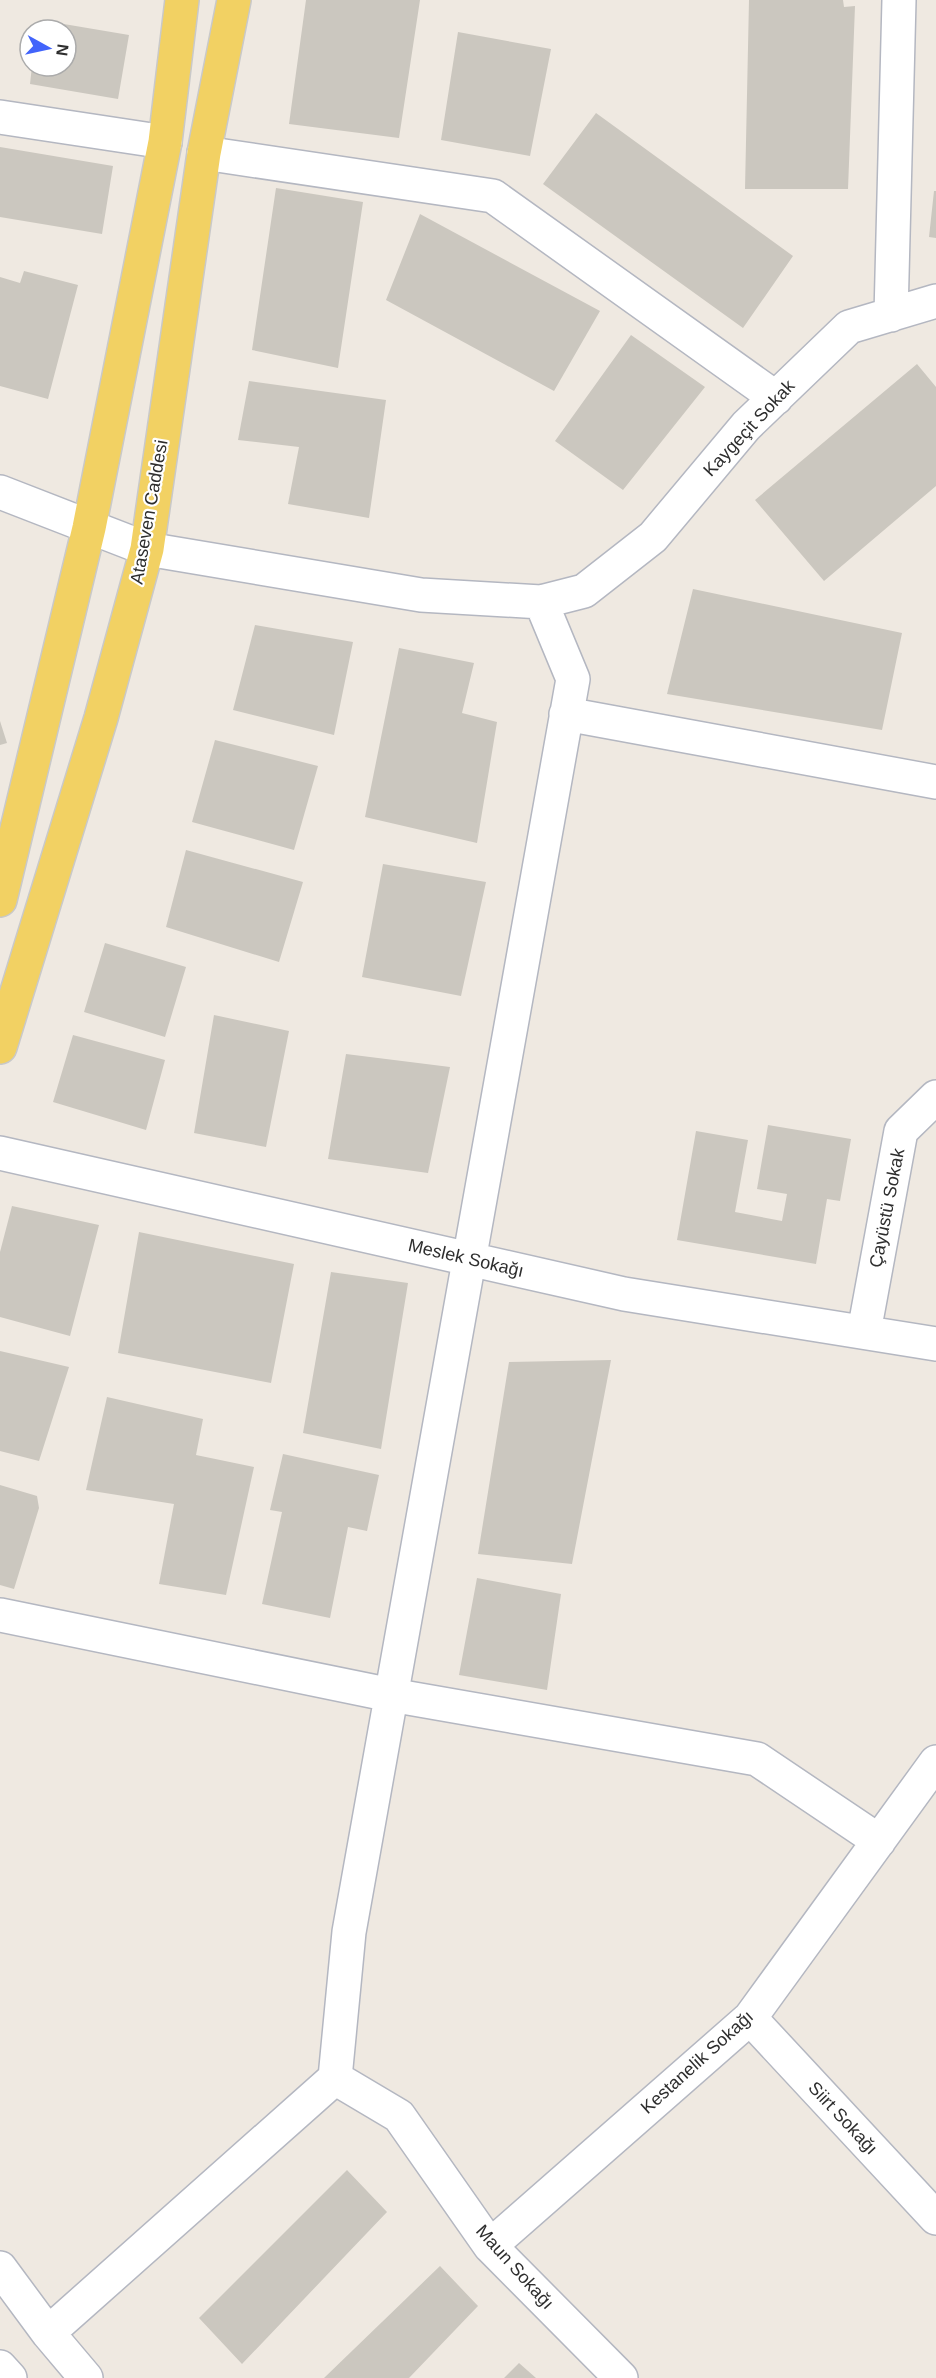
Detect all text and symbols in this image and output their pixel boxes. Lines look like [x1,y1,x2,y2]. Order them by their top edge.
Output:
north arrow [18,18,78,78]
text: N [53,43,72,57]
street label: Kaygeçit Sokak [699,375,799,480]
street label: Ataseven Caddesi [126,438,172,586]
street label: Çayüstü Sokak [866,1146,909,1269]
street label: Meslek Sokağı [406,1235,526,1281]
street label: Kestanelik Sokağı [637,2006,757,2118]
street label: Siirt Sokağı [804,2078,882,2158]
street label: Maun Sokağı [472,2221,558,2313]

